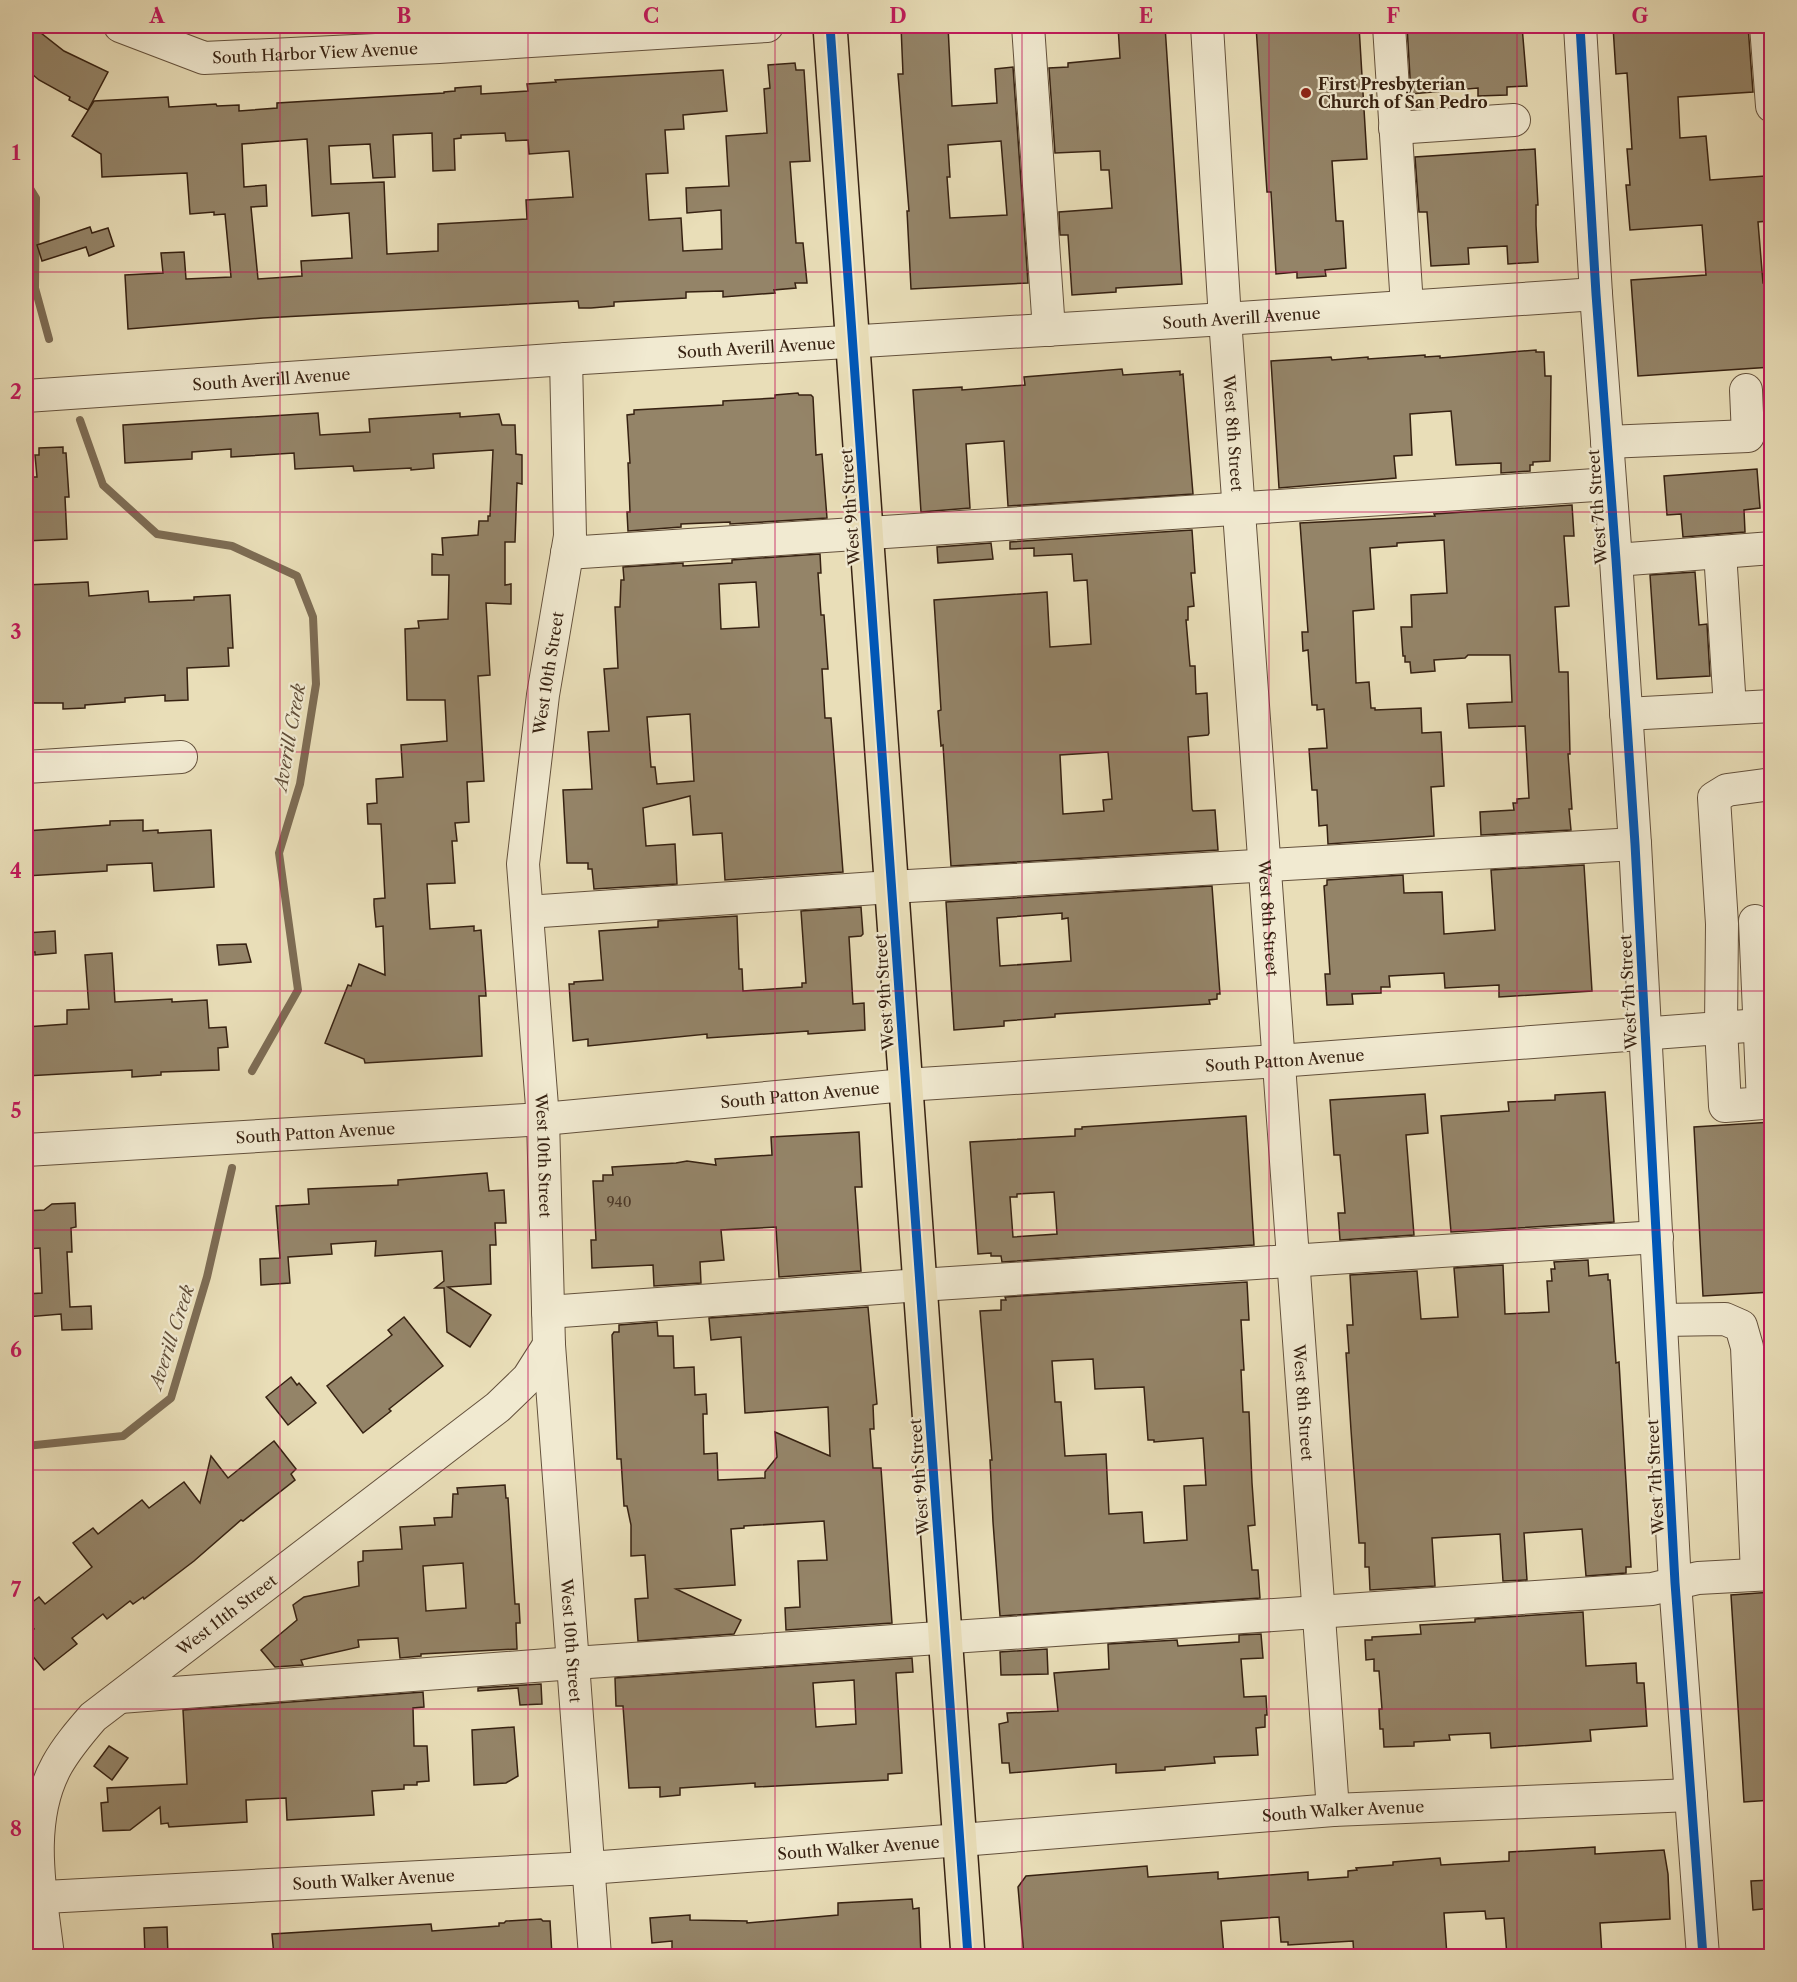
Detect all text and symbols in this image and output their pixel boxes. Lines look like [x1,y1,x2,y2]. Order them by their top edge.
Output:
text: A [148,4,165,28]
text: B [397,4,412,28]
text: C [643,4,659,28]
text: D [889,4,907,28]
text: E [1139,4,1153,28]
text: F [1386,4,1400,28]
text: G [1632,4,1649,28]
street label: South Harbor View Avenue [212,38,418,68]
place label: First Presbyterian Church of San Pedro [1318,74,1488,112]
marker: First Presbyterian Church of San Pedro [1299,86,1313,100]
text: 1 [12,141,21,165]
street label: South Averill Avenue [1162,303,1321,333]
street label: South Averill Avenue [677,333,836,362]
street label: South Averill Avenue [192,364,351,395]
street label: West 8th Street [1219,373,1247,492]
text: 2 [10,380,22,404]
street label: West 9th Street [836,448,864,567]
street label: West 7th Street [1583,449,1611,566]
street label: West 10th Street [528,610,568,737]
text: 3 [10,620,22,644]
water label: Averill Creek [269,681,310,795]
street label: West 8th Street [1254,858,1283,977]
text: 4 [10,859,22,883]
street label: West 9th Street [870,933,898,1052]
street label: West 7th Street [1615,934,1641,1051]
street label: South Patton Avenue [1204,1045,1365,1076]
street label: South Patton Avenue [719,1077,880,1112]
street label: West 10th Street [531,1092,556,1218]
text: 5 [10,1099,22,1123]
street label: South Patton Avenue [235,1118,396,1147]
house number: 940 [606,1193,632,1211]
water label: Averill Creek [144,1281,199,1395]
text: 6 [10,1338,22,1362]
street label: West 8th Street [1289,1343,1318,1462]
street label: West 9th Street [905,1418,933,1537]
street label: West 7th Street [1642,1419,1668,1536]
street label: West 11th Street [172,1570,281,1660]
street label: West 10th Street [557,1577,586,1704]
text: 7 [11,1578,22,1602]
street label: South Walker Avenue [1261,1796,1425,1826]
text: 8 [10,1817,22,1841]
street label: South Walker Avenue [777,1832,940,1864]
street label: South Walker Avenue [292,1865,455,1894]

